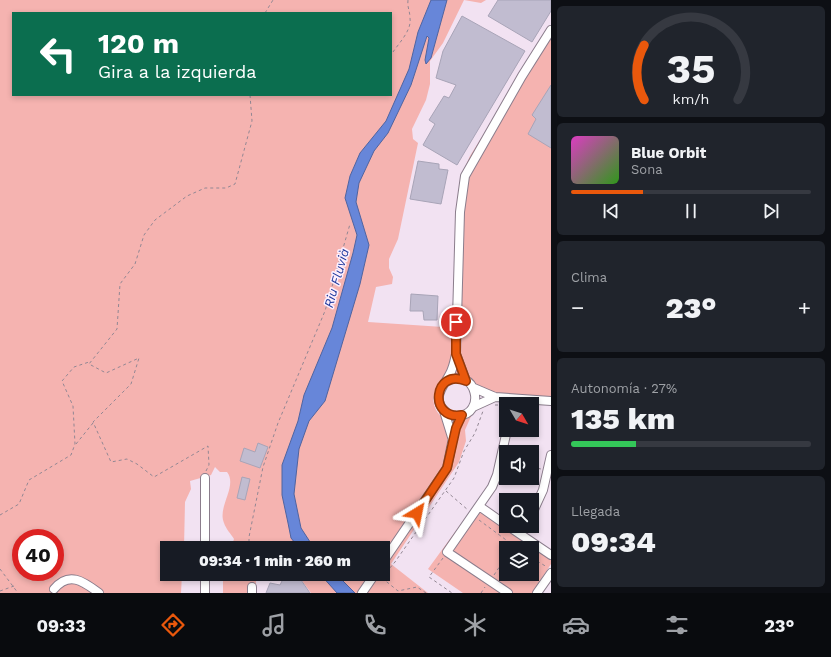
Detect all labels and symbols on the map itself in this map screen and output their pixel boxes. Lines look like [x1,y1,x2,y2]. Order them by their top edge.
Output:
water label: Riu Fluvià [321,247,352,309]
pin [439,305,473,339]
north arrow [499,397,539,437]
position arrow [396,492,438,534]
speed limit sign: 40 [12,529,64,581]

